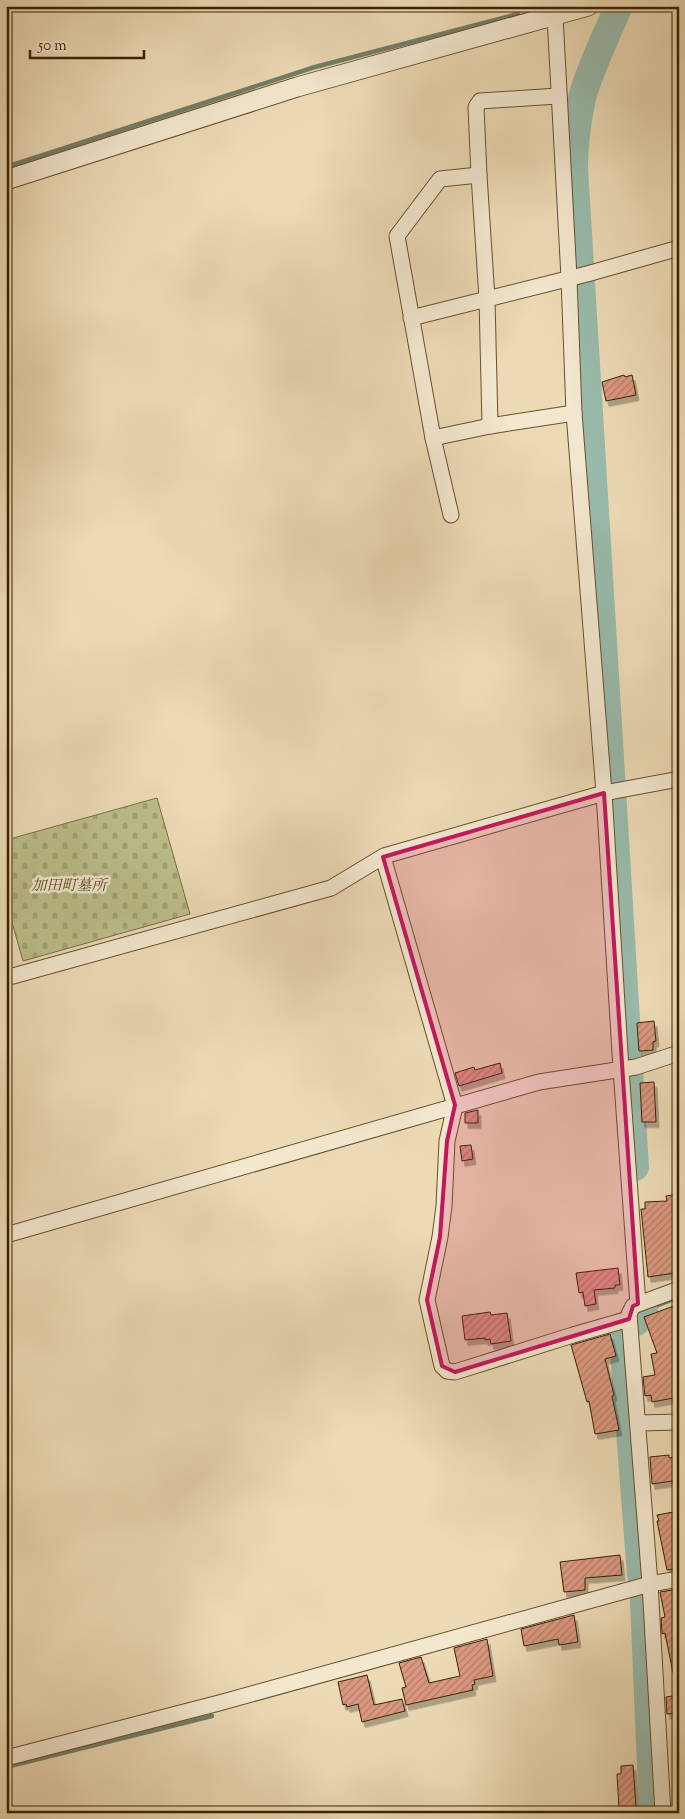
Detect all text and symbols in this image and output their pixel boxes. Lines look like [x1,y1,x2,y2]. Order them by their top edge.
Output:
scale bar [30,28,144,60]
text: 50 m [37,36,67,57]
park label: 加田町墓所 [31,876,109,897]

